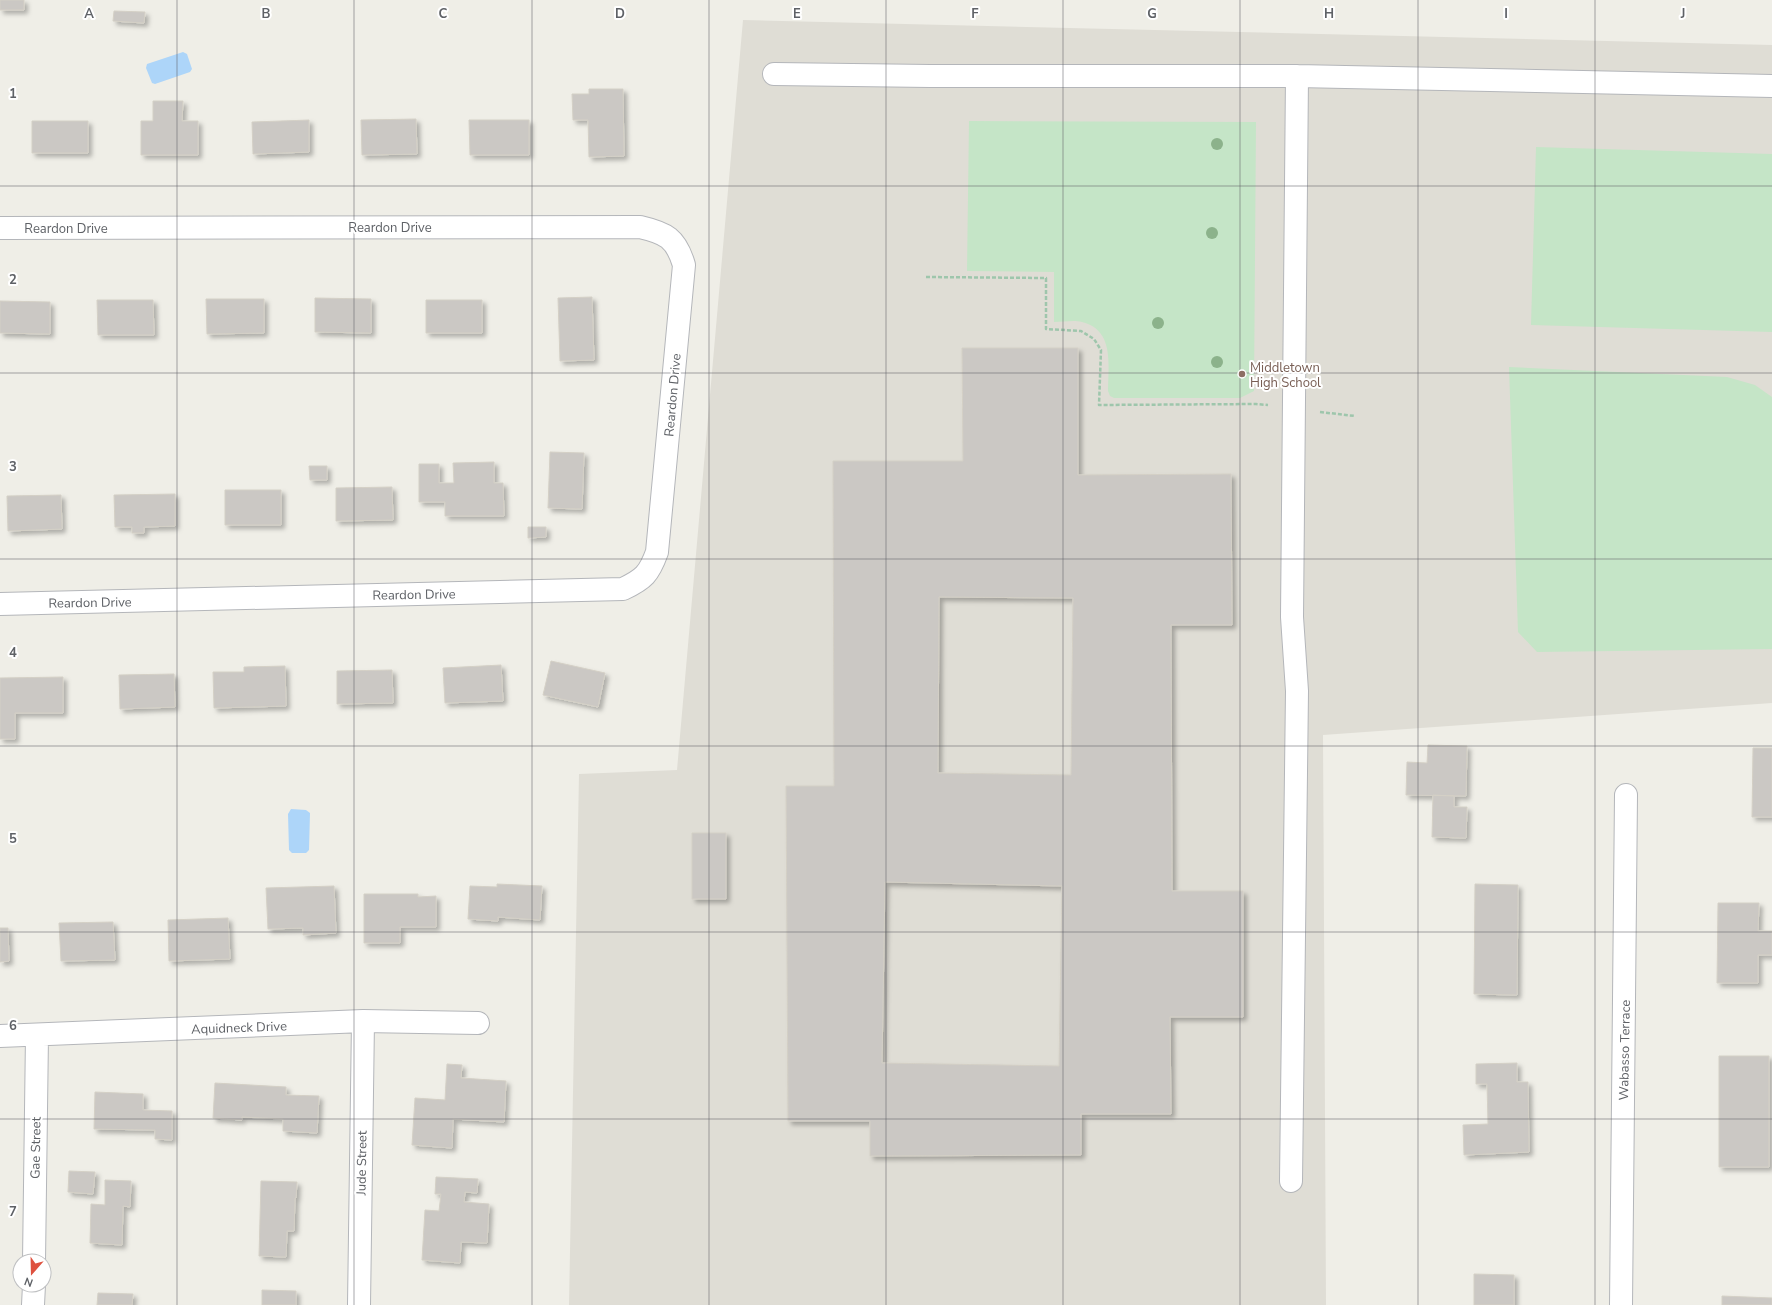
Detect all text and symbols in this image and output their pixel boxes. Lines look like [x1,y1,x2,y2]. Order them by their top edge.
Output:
text: A [84,5,94,23]
text: B [262,5,271,23]
text: C [439,5,448,23]
text: D [615,5,625,23]
text: E [793,5,801,23]
text: F [971,5,979,23]
text: G [1147,5,1157,23]
text: H [1324,5,1334,23]
text: I [1504,5,1508,23]
text: J [1680,5,1685,23]
text: 1 [9,85,17,103]
street label: Reardon Drive [348,219,432,237]
street label: Reardon Drive [24,220,108,238]
text: 2 [9,271,17,289]
street label: Reardon Drive [660,353,686,437]
place label: Middletown High School [1250,359,1321,392]
marker: Middletown High School [1237,369,1247,379]
text: 3 [9,458,17,476]
street label: Reardon Drive [372,585,456,605]
street label: Reardon Drive [48,593,132,613]
text: 4 [9,644,17,662]
text: 5 [9,830,17,848]
street label: Wabasso Terrace [1615,999,1635,1101]
text: 6 [9,1017,17,1035]
street label: Aquidneck Drive [191,1017,287,1039]
street label: Gae Street [26,1116,46,1179]
street label: Jude Street [352,1130,372,1197]
text: 7 [9,1203,17,1221]
north arrow [12,1253,52,1293]
text: N [22,1273,35,1290]

